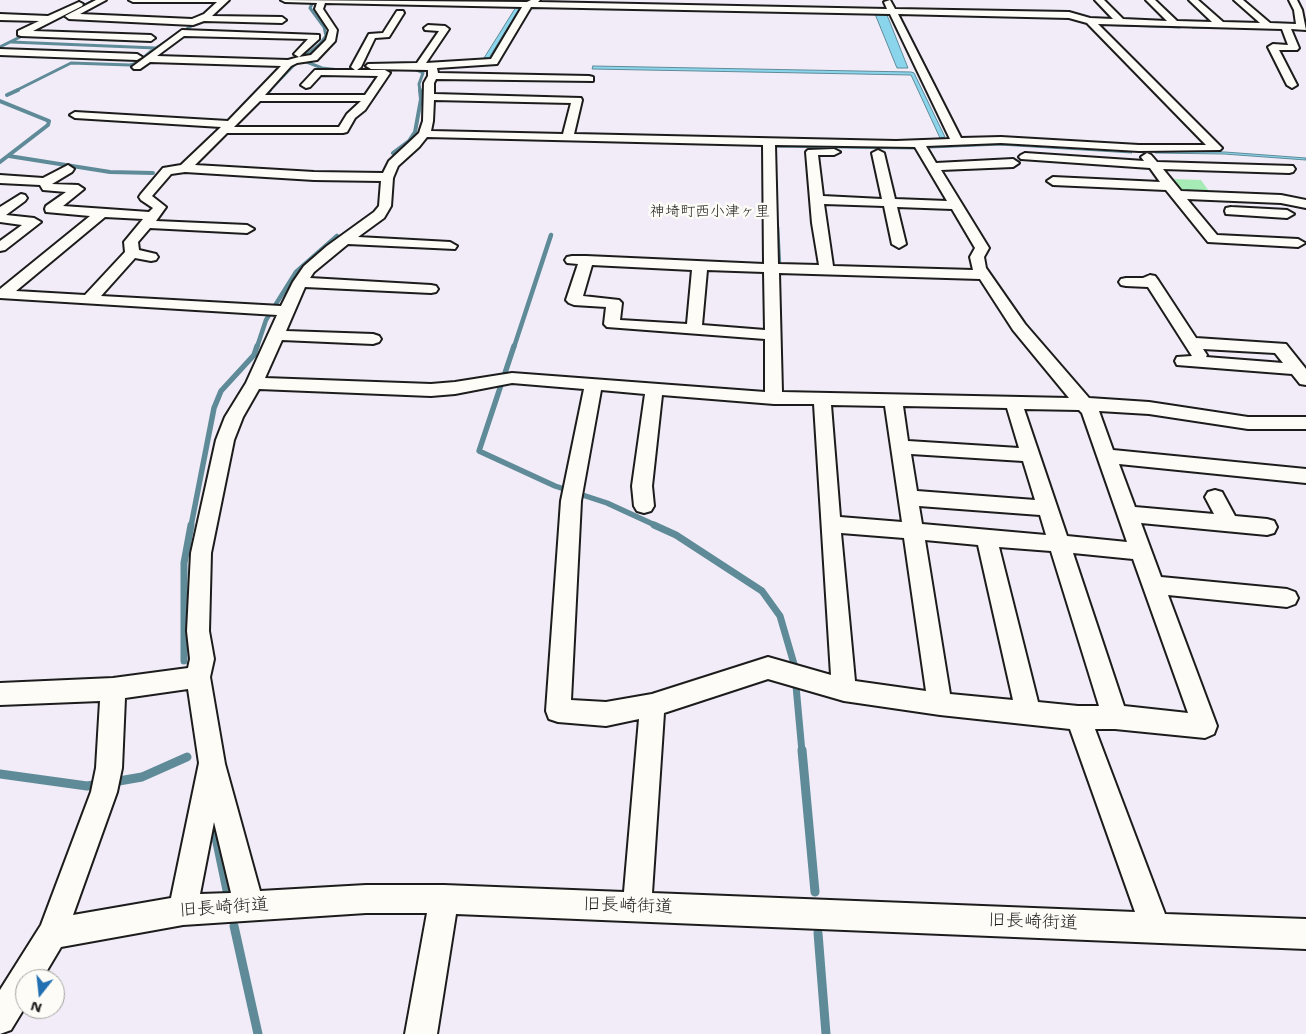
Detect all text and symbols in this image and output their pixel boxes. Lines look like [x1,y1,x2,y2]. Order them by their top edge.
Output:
district label: 神埼町西小津ヶ里 [650,203,770,221]
street label: 旧長崎街道 [178,894,270,922]
street label: 旧長崎街道 [583,894,673,918]
street label: 旧長崎街道 [988,910,1078,934]
north arrow [15,969,65,1019]
text: N [28,997,44,1018]

